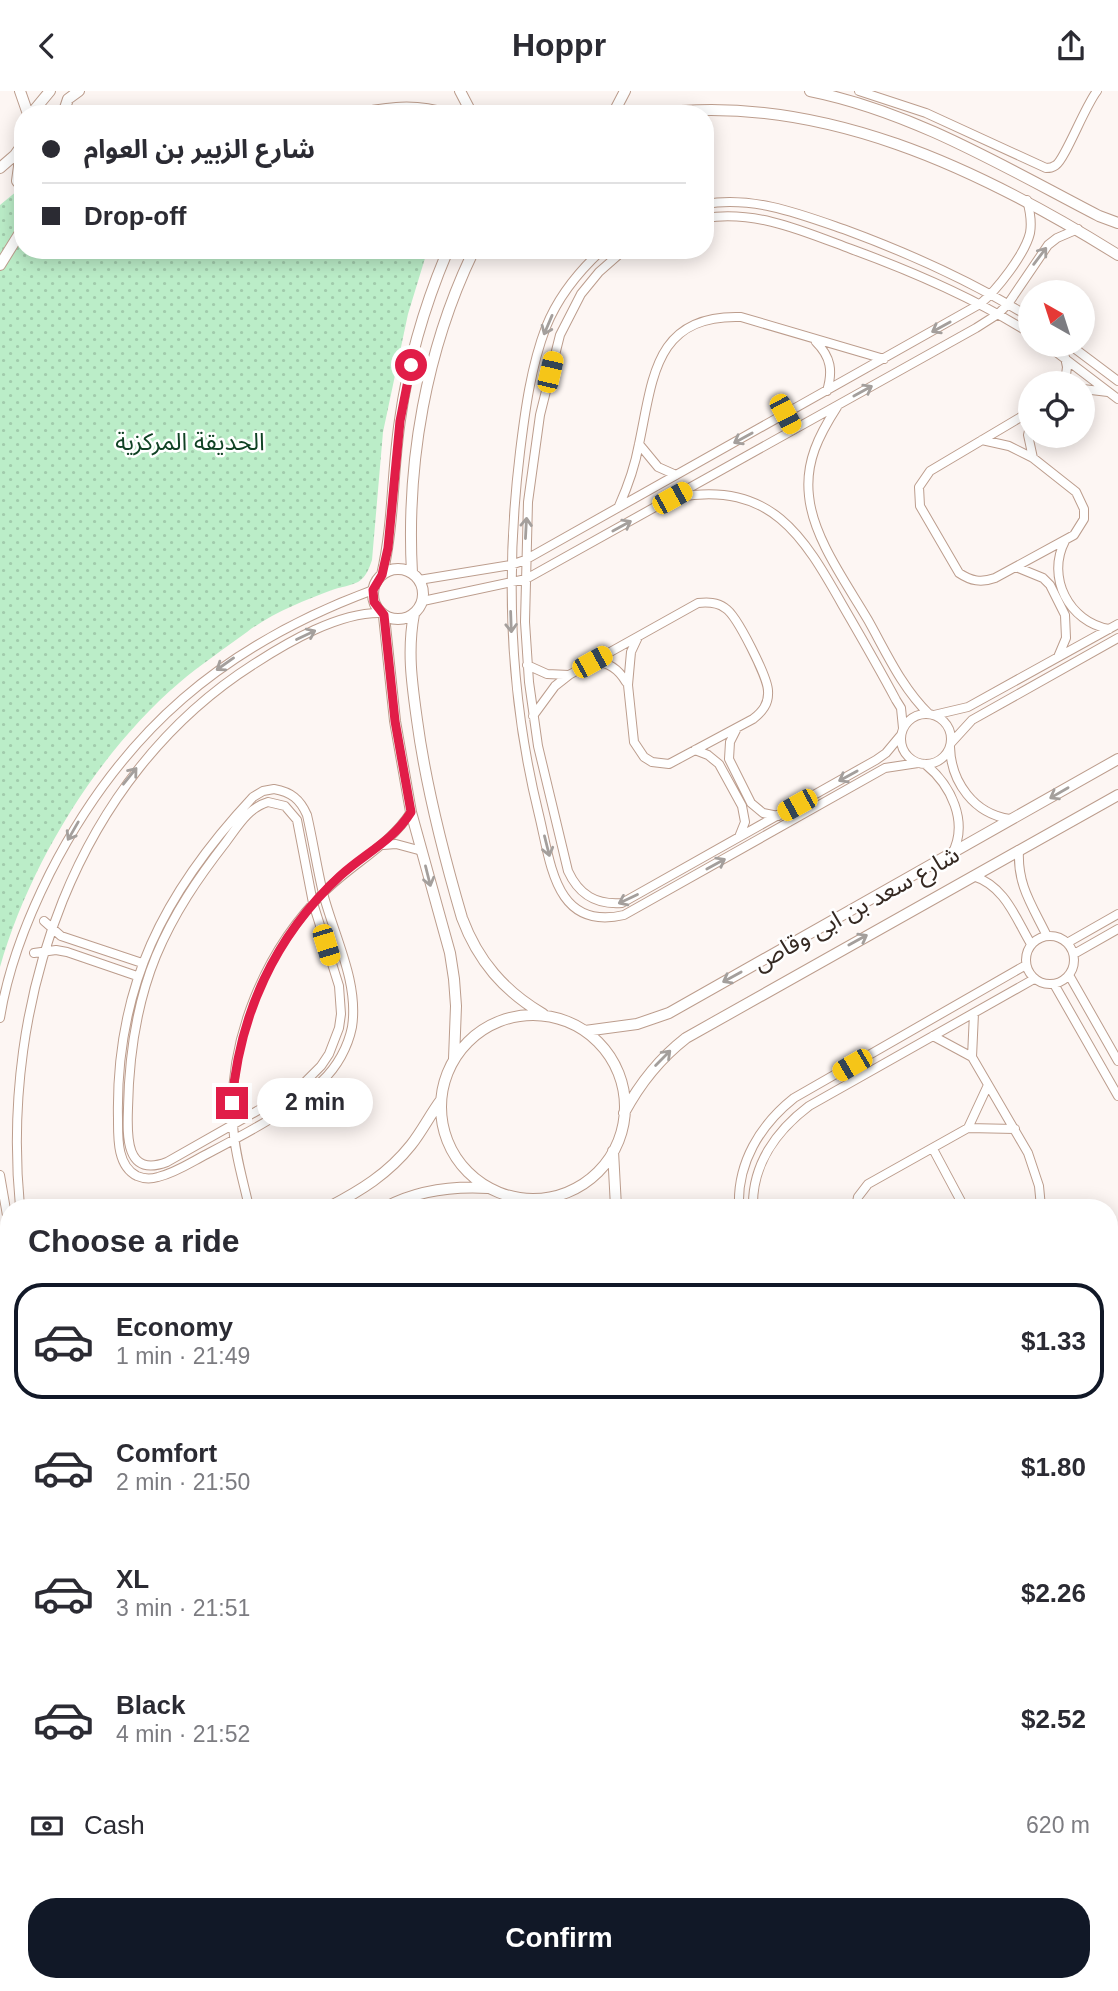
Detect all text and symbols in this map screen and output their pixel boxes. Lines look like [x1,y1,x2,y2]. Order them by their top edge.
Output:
icon: back [28,27,66,65]
text: Hoppr [512,27,606,63]
icon: share [1052,27,1090,65]
text: شارع الزبير بن العوام [84,134,315,164]
text: Drop-off [84,201,187,231]
one-way arrow [1033,247,1048,266]
north arrow [1018,280,1096,357]
map controls [1018,280,1095,448]
one-way arrow [541,314,554,335]
one-way arrow [931,321,952,334]
route start [395,349,427,381]
car [536,349,565,395]
button: locate [1018,371,1095,448]
one-way arrow [853,384,873,398]
car [766,391,805,437]
park label: الحديقة المركزية [115,428,265,456]
one-way arrow [733,431,753,445]
car [649,479,696,517]
one-way arrow [520,517,533,540]
one-way arrow [611,519,632,532]
one-way arrow [504,610,517,633]
one-way arrow [295,628,316,641]
car [569,643,616,681]
one-way arrow [216,657,235,671]
one-way arrow [123,767,138,785]
one-way arrow [839,769,859,783]
car [774,786,821,824]
one-way arrow [1049,786,1069,800]
one-way arrow [66,820,80,840]
one-way arrow [541,834,554,857]
street label: شارع سعد بن ابى وقاص [748,840,966,979]
one-way arrow [705,857,726,870]
one-way arrow [422,864,435,886]
one-way arrow [619,892,639,906]
car [310,922,343,968]
one-way arrow [847,933,867,947]
one-way arrow [723,970,743,984]
car [829,1045,876,1085]
one-way arrow [655,1050,672,1067]
callout: 2 min [256,1079,372,1127]
route end [216,1087,248,1119]
text: 2 min [285,1089,345,1115]
text: Choose a ride [28,1223,240,1259]
icon: car [32,1310,95,1373]
text: Economy [116,1312,233,1342]
text: $1.33 [1021,1326,1086,1356]
text: 1 min · 21:49 [116,1343,250,1369]
icon: car [32,1436,95,1499]
text: Comfort [116,1438,217,1468]
text: $1.80 [1021,1452,1086,1482]
text: 2 min · 21:50 [116,1469,250,1495]
icon: car [32,1562,95,1625]
text: XL [116,1564,149,1594]
text: $2.26 [1021,1578,1086,1608]
text: 3 min · 21:51 [116,1595,250,1621]
icon: car [32,1688,95,1751]
text: Black [116,1690,185,1720]
text: $2.52 [1021,1704,1086,1734]
text: 4 min · 21:52 [116,1721,250,1747]
icon: cash [28,1807,66,1845]
text: Cash [84,1810,145,1840]
text: 620 m [1026,1812,1090,1838]
button: Confirm [28,1898,1090,1978]

